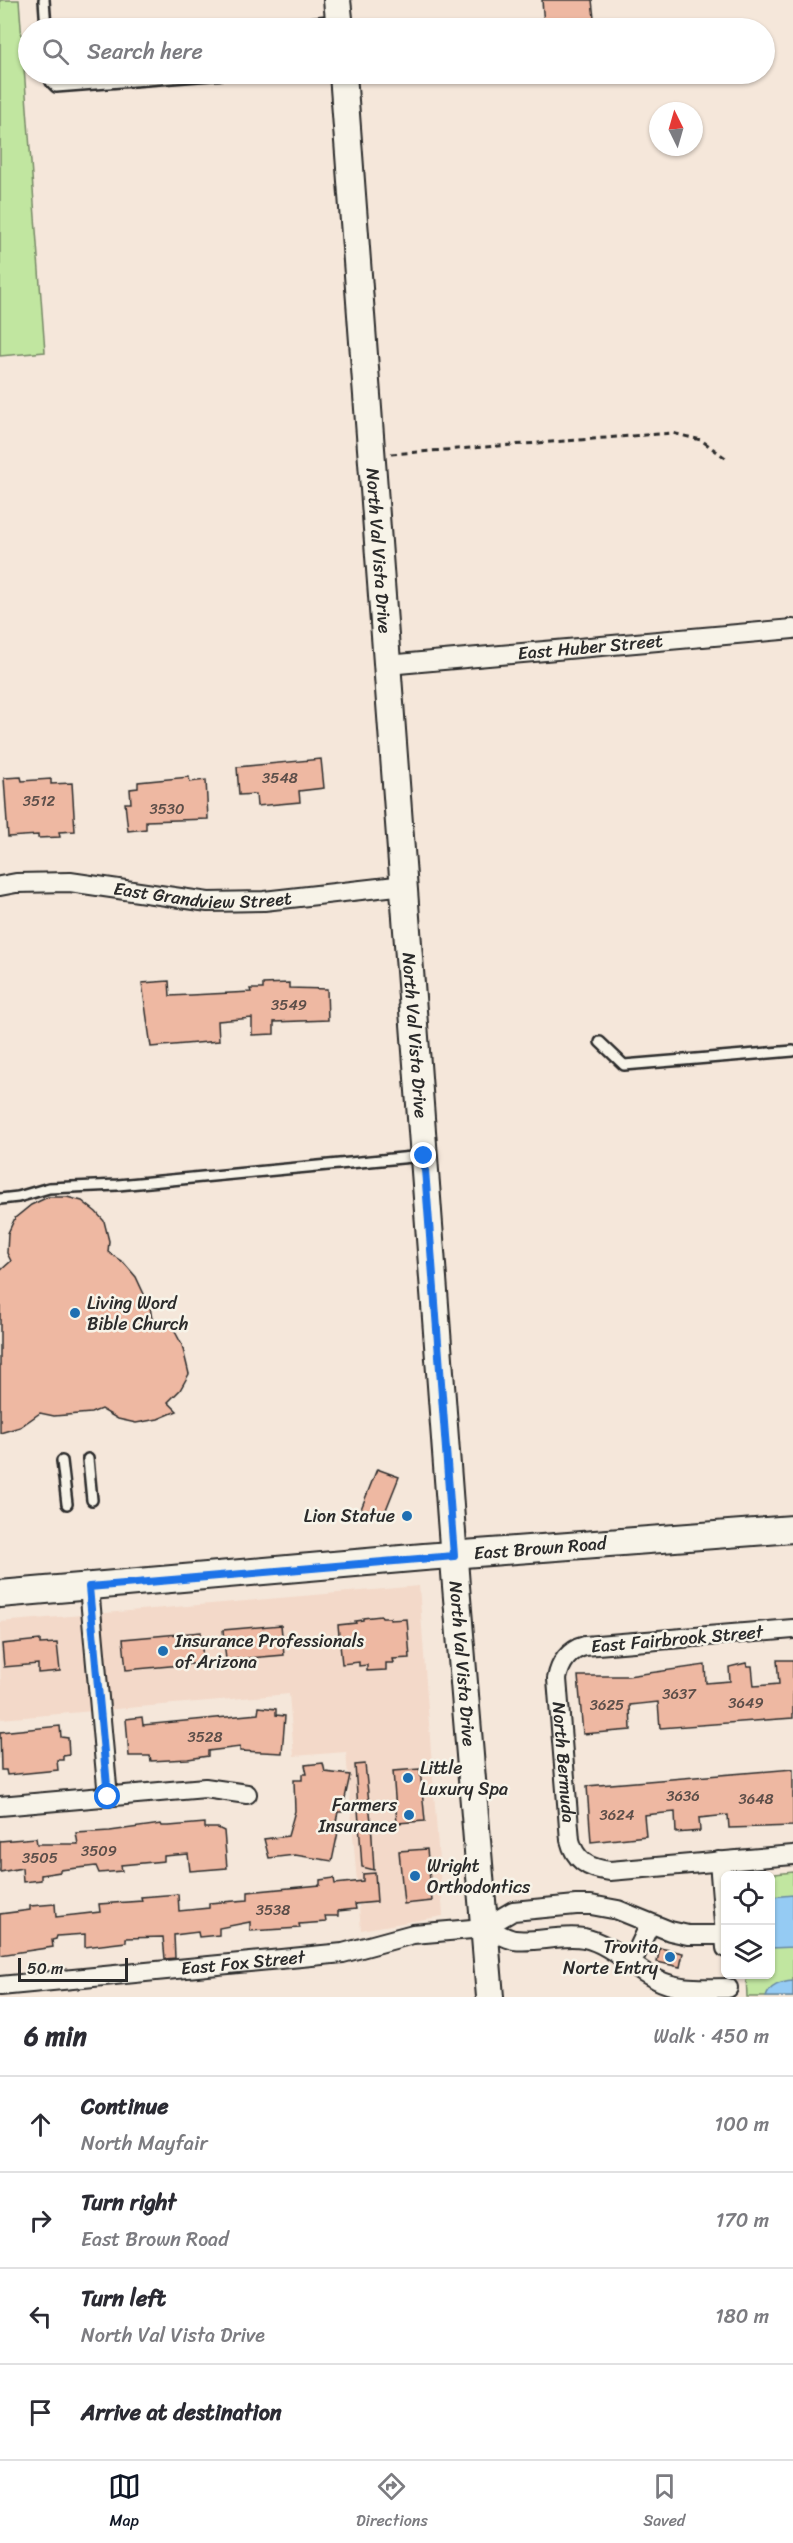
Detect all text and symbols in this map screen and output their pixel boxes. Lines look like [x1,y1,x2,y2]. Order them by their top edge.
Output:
search box [18,18,775,84]
text: Search here [87,32,203,71]
icon: search [39,35,72,68]
north arrow [649,102,703,156]
street label: North Val Vista Drive [356,467,401,635]
street label: East Huber Street [516,625,664,669]
house number: 3548 [262,765,298,791]
house number: 3512 [23,788,56,814]
house number: 3530 [149,796,185,822]
street label: East Grandview Street [112,873,293,918]
street label: North Val Vista Drive [393,951,437,1119]
house number: 3549 [271,992,307,1018]
route end [410,1142,436,1168]
place label: Living Word Bible Church [87,1287,188,1340]
marker: Living Word Bible Church [68,1306,82,1320]
place label: Lion Statue [304,1500,395,1532]
marker: Lion Statue [400,1509,414,1523]
street label: East Brown Road [473,1527,609,1569]
street label: North Val Vista Drive [440,1580,485,1748]
street label: East Fairbrook Street [590,1615,765,1662]
place label: Insurance Professionals of Arizona [174,1625,365,1678]
marker: Insurance Professionals of Arizona [156,1644,170,1658]
house number: 3637 [662,1681,697,1707]
house number: 3649 [728,1690,764,1716]
house number: 3625 [590,1692,624,1718]
street label: North Bermuda [543,1701,585,1824]
house number: 3528 [187,1724,223,1750]
place label: Little Luxury Spa [420,1752,508,1805]
marker: Little Luxury Spa [401,1771,415,1785]
route start [94,1783,120,1809]
house number: 3636 [666,1783,700,1809]
house number: 3648 [738,1786,774,1812]
place label: Farmers Insurance [317,1789,398,1842]
house number: 3624 [600,1802,634,1828]
marker: Farmers Insurance [402,1808,416,1822]
house number: 3509 [81,1838,117,1864]
house number: 3505 [22,1845,58,1871]
place label: Wright Orthodontics [427,1850,531,1903]
marker: Wright Orthodontics [408,1869,422,1883]
map controls [721,1871,775,1979]
button: locate [721,1871,775,1925]
house number: 3538 [256,1897,290,1923]
button: layers [721,1925,775,1979]
place label: Trovita Norte Entry [563,1931,659,1984]
street label: East Fox Street [179,1941,307,1985]
marker: Trovita Norte Entry [663,1950,677,1964]
text: 50 m [27,1954,63,1983]
scale bar [18,1955,128,1982]
text: 6 min [24,2013,87,2059]
text: Walk · 450 m [654,2019,769,2054]
text: Continue [81,2087,169,2126]
text: 100 m [715,2107,769,2142]
icon: ahead [24,2108,57,2141]
text: North Mayfair [81,2126,208,2161]
text: Turn right [81,2183,176,2222]
text: 170 m [716,2203,769,2238]
icon: right [24,2204,57,2237]
text: East Brown Road [81,2222,229,2257]
text: Turn left [81,2279,166,2318]
text: 180 m [715,2299,769,2334]
icon: left [24,2300,57,2333]
text: North Val Vista Drive [81,2318,265,2353]
text: Arrive at destination [81,2393,282,2432]
icon: arrive [24,2396,57,2429]
tab: Map [108,2470,141,2535]
tab: Directions [356,2470,428,2535]
tab: Saved [643,2470,685,2535]

